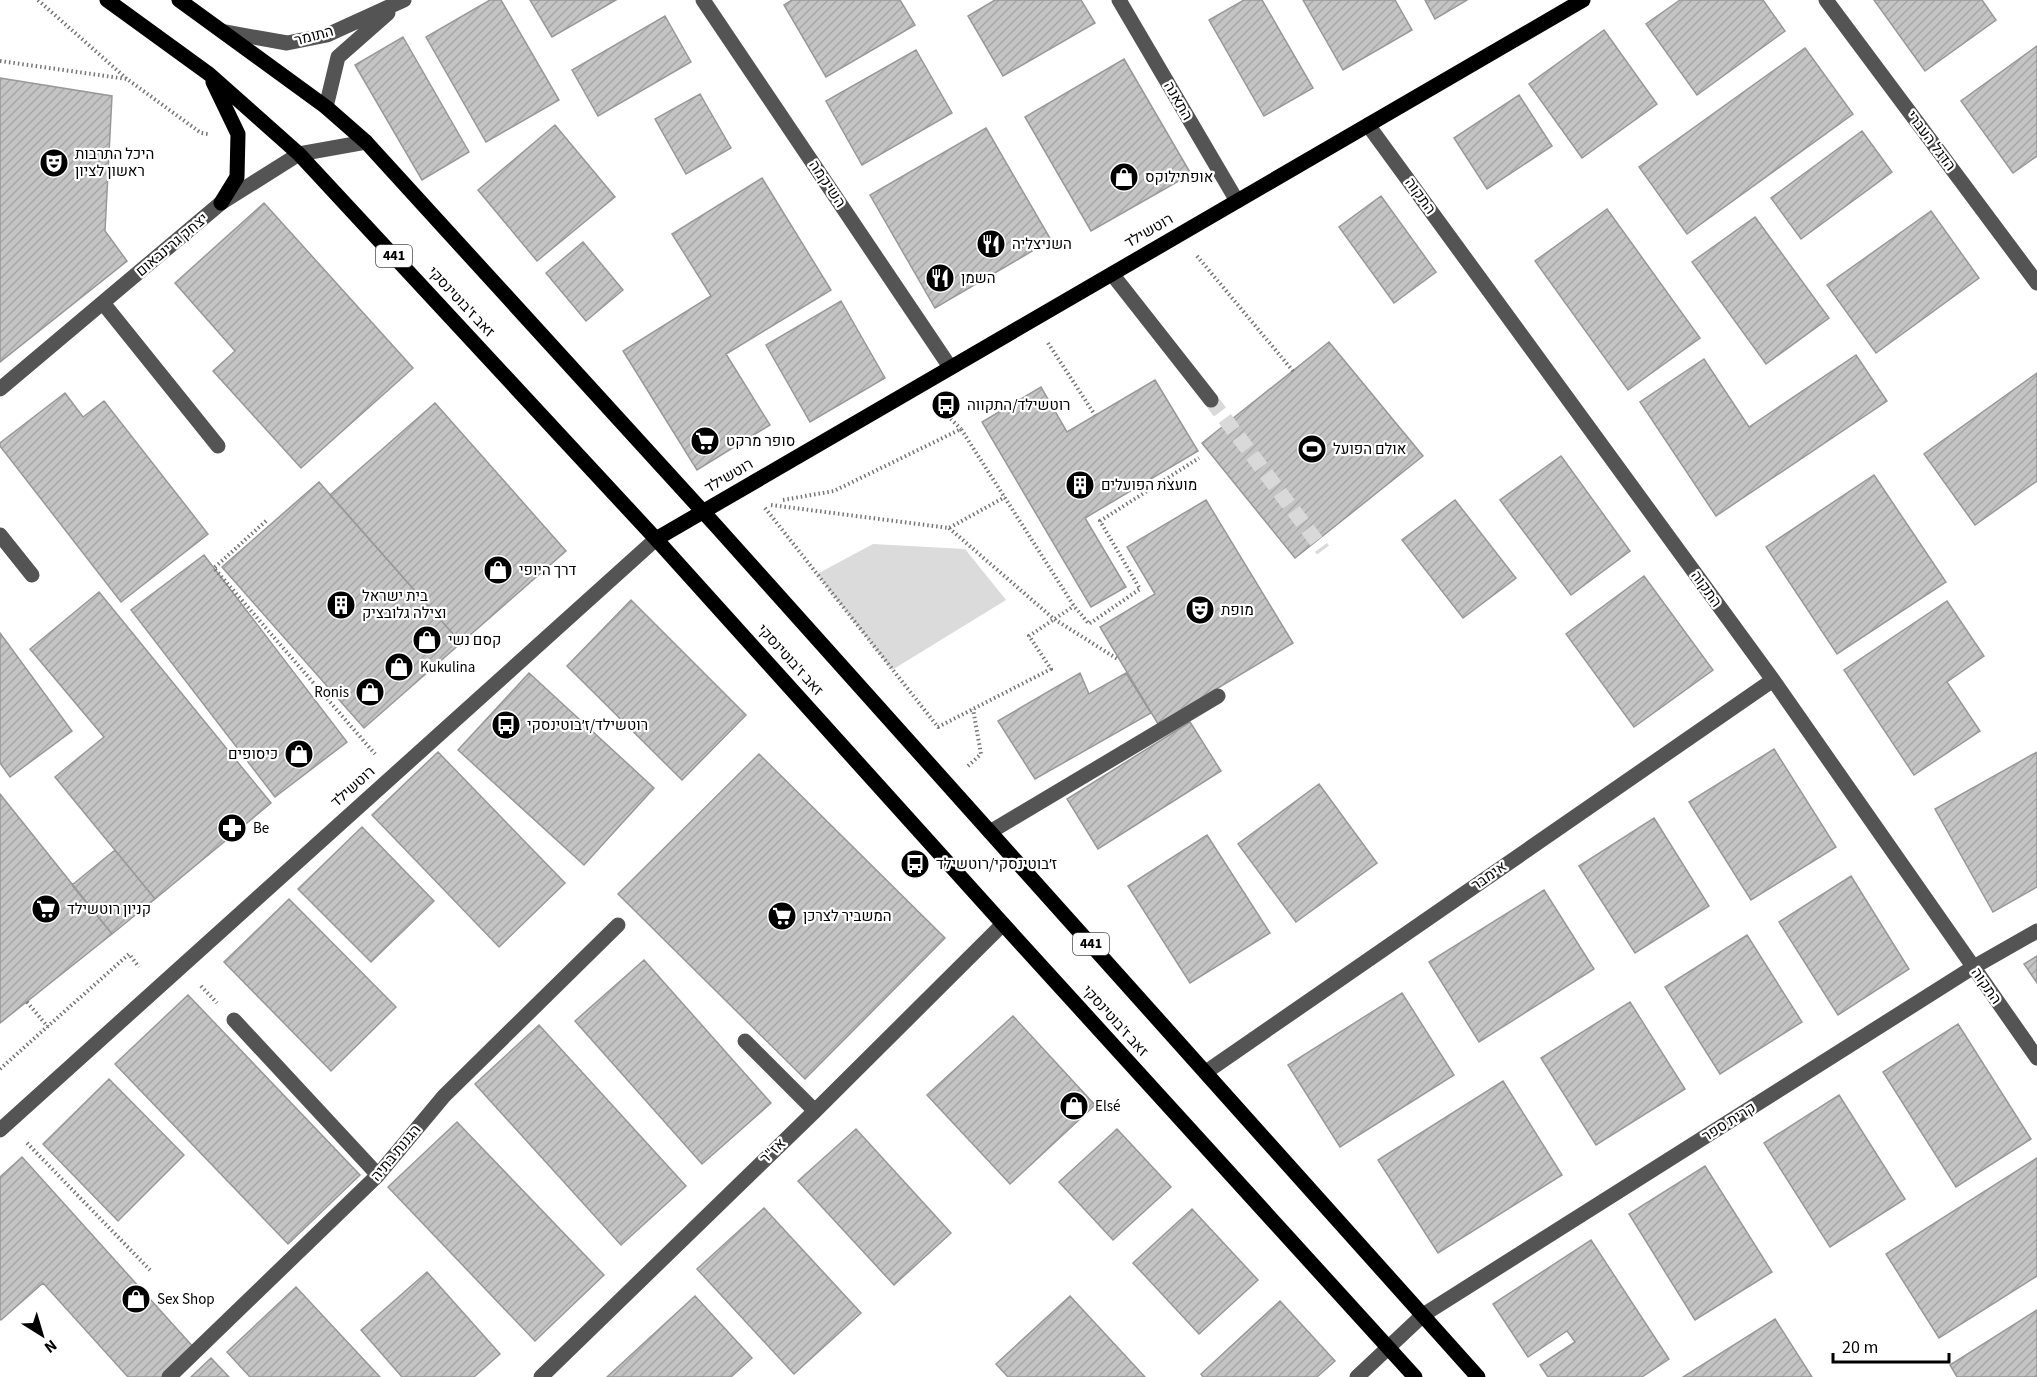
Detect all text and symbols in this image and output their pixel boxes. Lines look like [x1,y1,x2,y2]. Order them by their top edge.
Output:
street label: התומר [292,21,336,51]
street label: התאנה [1158,78,1198,124]
street label: הדגל העברי [1901,107,1961,175]
place label: היכל התרבות ראשון לציון [75,144,154,182]
theatre icon: היכל התרבות ראשון לציון [38,147,70,179]
street label: השיקמה [803,156,851,212]
shop icon: אופתילוקס [1108,161,1140,193]
place label: אופתילוקס [1145,167,1213,188]
street label: התקוה [1400,173,1440,219]
street label: יצחק גרינבאום [131,208,213,282]
street label: רוטשילד [1121,209,1177,253]
restaurant icon: השניצליה [975,228,1007,260]
place label: השניצליה [1012,234,1072,255]
road number: 441 [376,245,412,267]
street label: זאב ז'בוטינסקי [423,262,499,342]
restaurant icon: השמן [924,262,956,294]
place label: השמן [961,268,996,289]
bus stop icon: רוטשילד/התקווה [930,389,962,421]
place label: רוטשילד/התקווה [967,395,1070,416]
supermarket icon: סופר מרקט [689,425,721,457]
place label: סופר מרקט [726,431,795,452]
sports icon: אולם הפועל [1296,433,1328,465]
place label: אולם הפועל [1333,439,1406,460]
street label: רוטשילד [701,454,757,498]
building icon: מועצת הפועלים [1064,469,1096,501]
place label: מועצת הפועלים [1101,475,1197,496]
shop icon: דרך היופי [482,554,514,586]
place label: דרך היופי [519,560,576,581]
street label: התקוה [1686,566,1726,612]
place label: בית ישראל וצילה גלובציק [362,586,447,624]
building icon: בית ישראל וצילה גלובציק [325,589,357,621]
theatre icon: מופת [1184,594,1216,626]
place label: מופת [1221,600,1254,621]
street label: זאב ז'בוטינסקי [752,620,828,700]
shop icon: קסם נשי [411,624,443,656]
place label: קסם נשי [448,630,501,651]
shop icon: Kukulina [383,651,415,683]
place label: Kukulina [420,657,475,678]
shop icon: Ronis [354,676,386,708]
place label: Ronis [314,682,349,703]
bus stop icon: רוטשילד/ז׳בוטינסקי [490,709,522,741]
place label: רוטשילד/ז׳בוטינסקי [527,715,648,736]
shop icon: כיסופים [283,738,315,770]
place label: כיסופים [228,744,278,765]
street label: רוטשילד [326,761,380,813]
pharmacy icon: Be [216,812,248,844]
place label: Be [253,818,269,839]
bus stop icon: ז׳בוטינסקי/רוטשילד [899,848,931,880]
place label: ז׳בוטינסקי/רוטשילד [936,854,1057,875]
street label: אימבר [1467,856,1511,896]
supermarket icon: קניון רוטשילד [30,893,62,925]
place label: קניון רוטשילד [67,899,151,920]
supermarket icon: המשביר לצרכן [766,900,798,932]
place label: המשביר לצרכן [803,906,892,927]
road number: 441 [1073,933,1109,955]
street label: התקוה [1966,963,2006,1009]
street label: זאב ז'בוטינסקי [1077,981,1153,1061]
shop icon: Elsé [1058,1090,1090,1122]
place label: Elsé [1095,1096,1120,1117]
street label: קרית ספר [1698,1097,1760,1147]
street label: הגננת בתיה [366,1120,426,1186]
street label: אז"ר [755,1133,791,1169]
shop icon: Sex Shop [120,1283,152,1315]
place label: Sex Shop [157,1289,215,1310]
north arrow [12,1305,72,1365]
scale bar [1833,1326,1948,1364]
text: N [40,1334,61,1358]
text: 20 m [1842,1335,1878,1360]

